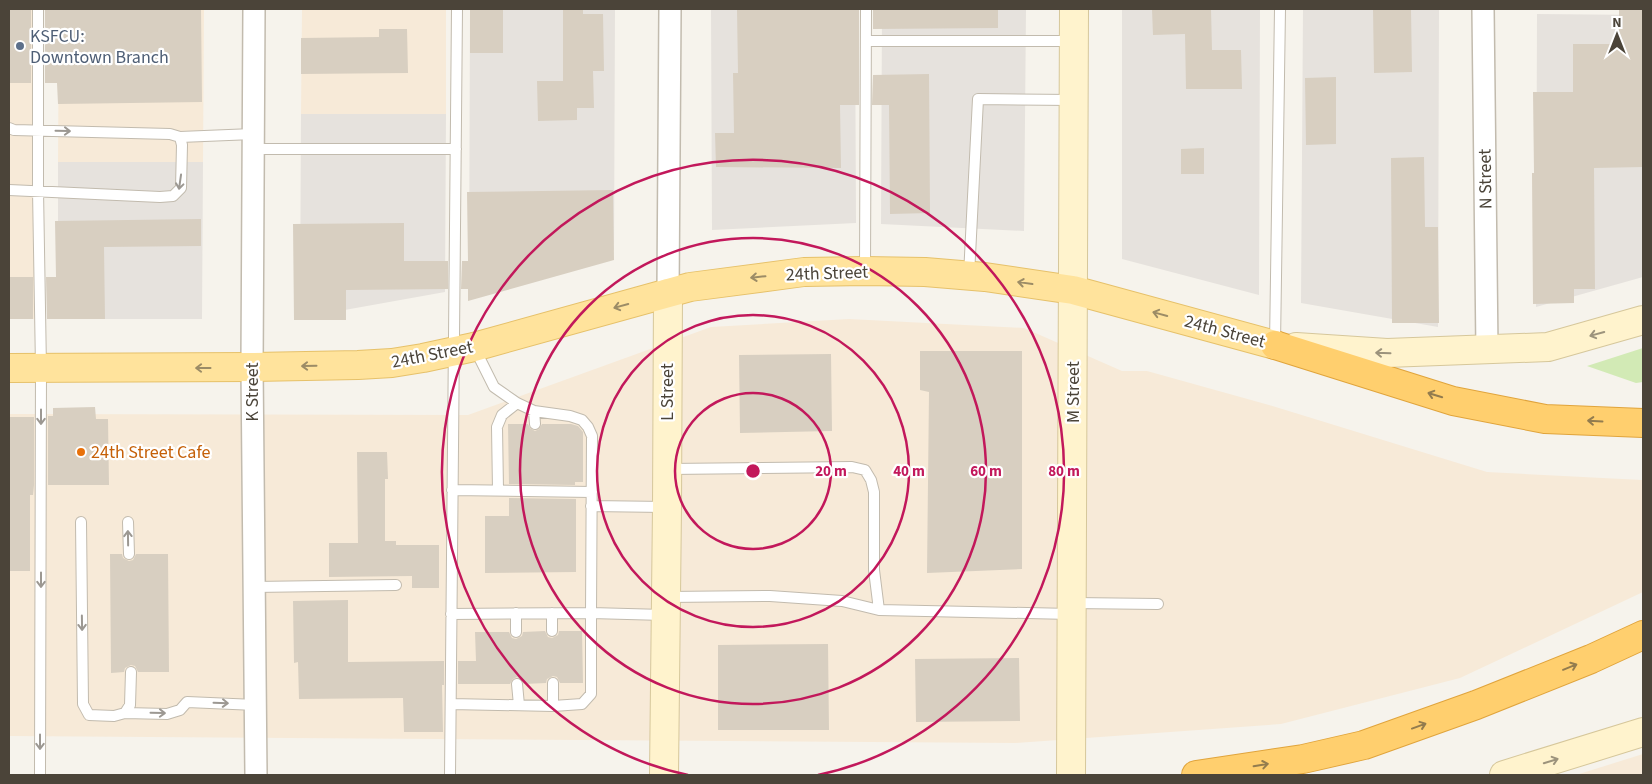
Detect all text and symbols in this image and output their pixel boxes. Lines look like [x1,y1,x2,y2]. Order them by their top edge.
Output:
north arrow [1592,10,1642,60]
text: N [1612,13,1622,33]
place label: KSFCU: Downtown Branch [30,24,169,70]
marker: KSFCU: Downtown Branch [14,40,26,52]
one-way arrow [54,126,71,136]
street label: N Street [1472,149,1499,209]
one-way arrow [175,173,185,189]
street label: 24th Street [785,260,869,287]
one-way arrow [751,272,767,282]
one-way arrow [1017,278,1033,288]
one-way arrow [613,301,629,311]
one-way arrow [1153,308,1169,318]
street label: 24th Street [1182,309,1268,354]
one-way arrow [1589,330,1605,339]
street label: 24th Street [389,334,475,375]
one-way arrow [1376,348,1392,357]
one-way arrow [301,361,318,371]
street label: M Street [1061,361,1086,423]
street label: K Street [240,362,265,422]
one-way arrow [195,363,212,373]
street label: L Street [655,363,680,421]
one-way arrow [1427,390,1443,400]
one-way arrow [36,408,46,425]
one-way arrow [1587,417,1603,426]
place label: 24th Street Cafe [91,440,210,465]
marker: 24th Street Cafe [75,446,87,458]
text: 20 m [815,461,847,482]
text: 40 m [893,461,925,482]
text: 60 m [970,461,1002,482]
text: 80 m [1048,461,1080,482]
centre of rings [744,462,762,480]
one-way arrow [124,530,133,546]
one-way arrow [36,571,46,587]
one-way arrow [77,614,87,631]
one-way arrow [1562,662,1577,672]
one-way arrow [213,699,229,708]
one-way arrow [150,709,166,718]
one-way arrow [1410,720,1426,730]
one-way arrow [35,734,45,750]
one-way arrow [1542,755,1558,765]
one-way arrow [1253,760,1269,770]

